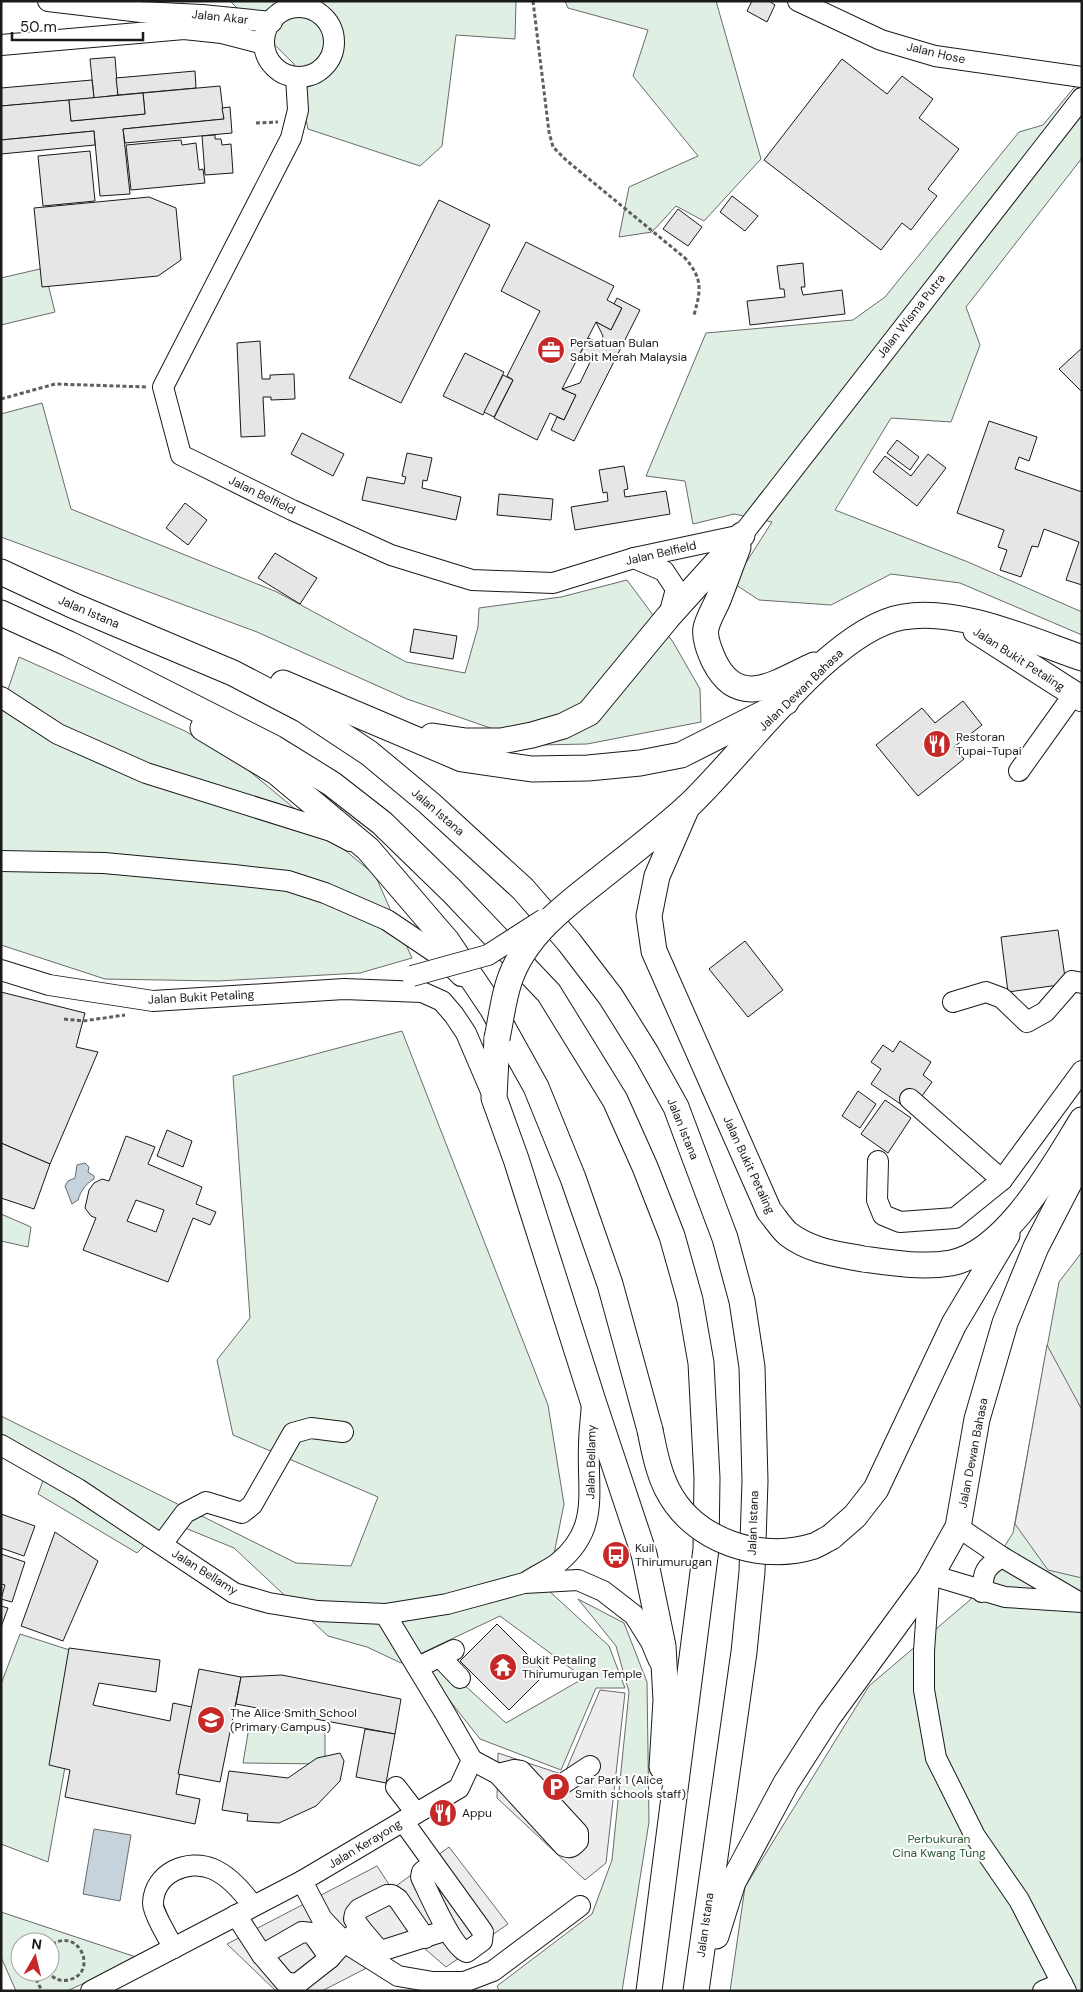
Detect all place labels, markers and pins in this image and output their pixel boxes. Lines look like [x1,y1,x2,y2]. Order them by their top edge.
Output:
office icon: Persatuan Bulan Sabit Merah Malaysia [536,335,566,365]
place label: Persatuan Bulan Sabit Merah Malaysia [570,335,687,365]
restaurant icon: Restoran Tupai-Tupai [922,729,952,759]
place label: Restoran Tupai-Tupai [956,729,1022,759]
bus stop icon: Kuil Thirumurugan [601,1540,631,1570]
place label: Kuil Thirumurugan [635,1540,712,1570]
temple icon: Bukit Petaling Thirumurugan Temple [488,1652,518,1682]
place label: Bukit Petaling Thirumurugan Temple [522,1652,642,1682]
school or university icon: The Alice Smith School (Primary Campus) [196,1705,226,1735]
place label: The Alice Smith School (Primary Campus) [230,1705,357,1735]
parking icon: Car Park 1 (Alice Smith schools staff) [541,1772,571,1802]
place label: Car Park 1 (Alice Smith schools staff) [575,1772,686,1802]
restaurant icon: Appu [428,1798,458,1828]
place label: Appu [462,1805,492,1821]

